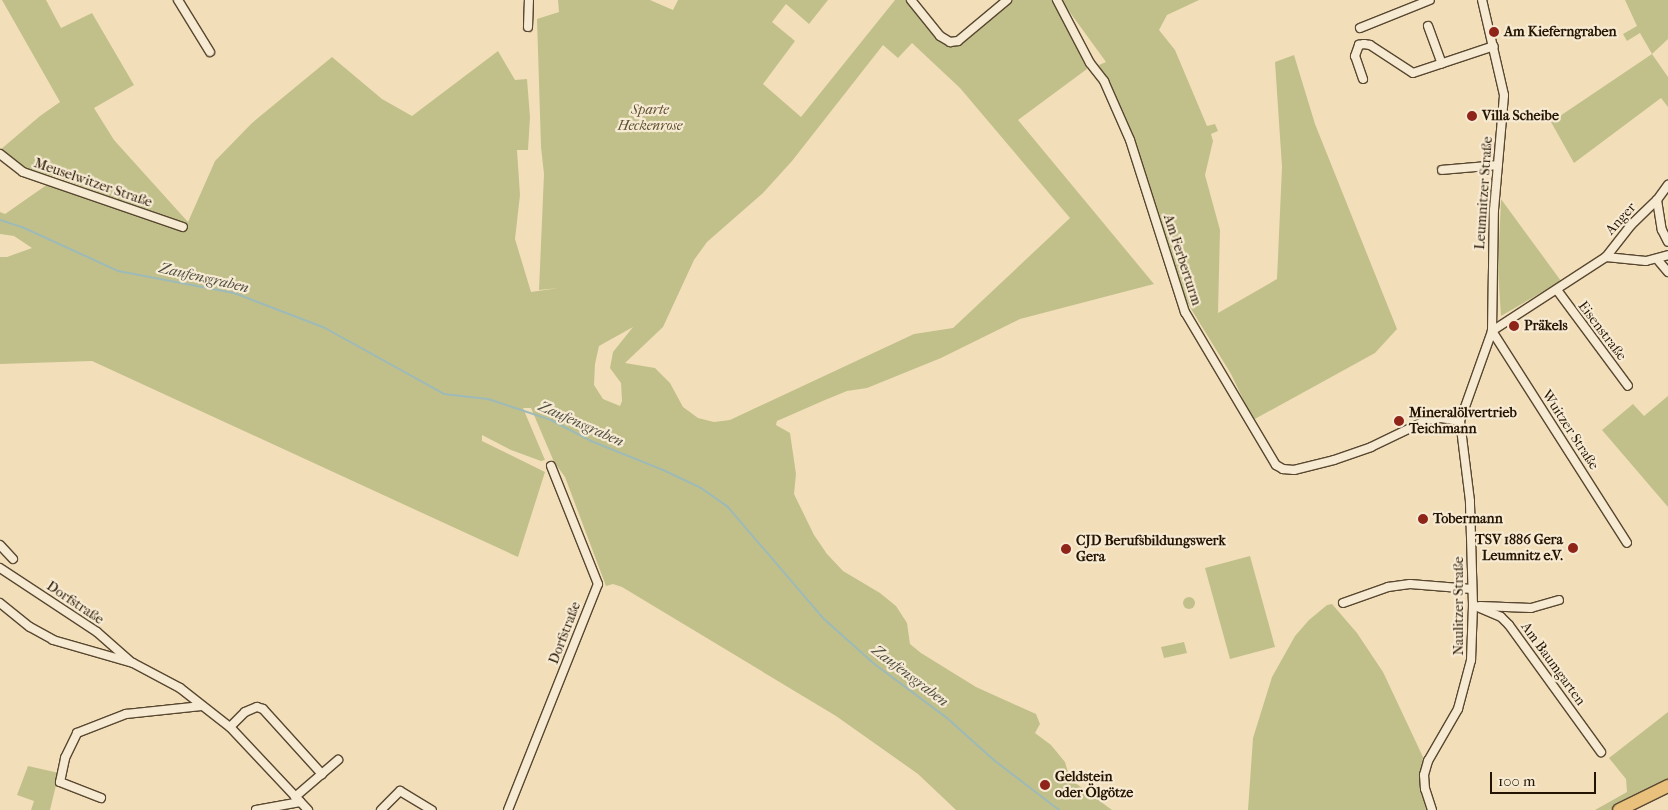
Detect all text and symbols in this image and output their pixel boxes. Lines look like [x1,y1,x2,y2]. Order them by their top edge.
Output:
place label: Am Kieferngraben [1504,24,1617,40]
marker: Am Kieferngraben [1488,26,1500,38]
park label: Sparte Heckenrose [618,102,682,134]
place label: Villa Scheibe [1482,108,1559,124]
marker: Villa Scheibe [1466,110,1478,122]
street label: Leumnitzer Straße [1472,136,1496,250]
street label: Meuselwitzer Straße [32,155,154,211]
street label: Anger [1602,199,1640,239]
street label: Am Ferberturm [1159,212,1205,308]
water label: Zaufensgraben [158,259,250,297]
street label: Eisenstraße [1574,298,1630,364]
place label: Präkels [1524,318,1568,334]
marker: Präkels [1508,320,1520,332]
street label: Wuitzer Straße [1538,387,1602,473]
water label: Zaufensgraben [536,397,626,451]
place label: Mineralölvertrieb Teichmann [1409,405,1517,438]
marker: Mineralölvertrieb Teichmann [1393,415,1405,427]
place label: Tobermann [1433,511,1503,527]
marker: Tobermann [1417,513,1429,525]
place label: TSV 1886 Gera Leumnitz e.V. [1475,532,1563,564]
place label: CJD Berufsbildungswerk Gera [1076,533,1226,566]
marker: TSV 1886 Gera Leumnitz e.V. [1567,542,1579,554]
marker: CJD Berufsbildungswerk Gera [1060,543,1072,555]
street label: Naulitzer Straße [1451,557,1467,655]
street label: Dorfstraße [43,578,107,628]
street label: Dorfstraße [545,599,585,667]
street label: Am Baumgarten [1517,619,1589,709]
water label: Zaufensgraben [868,641,952,711]
scale bar [1493,762,1599,794]
place label: Geldstein oder Ölgötze [1055,769,1133,802]
text: 100 m [1498,772,1536,790]
marker: Geldstein oder Ölgötze [1039,779,1051,791]

